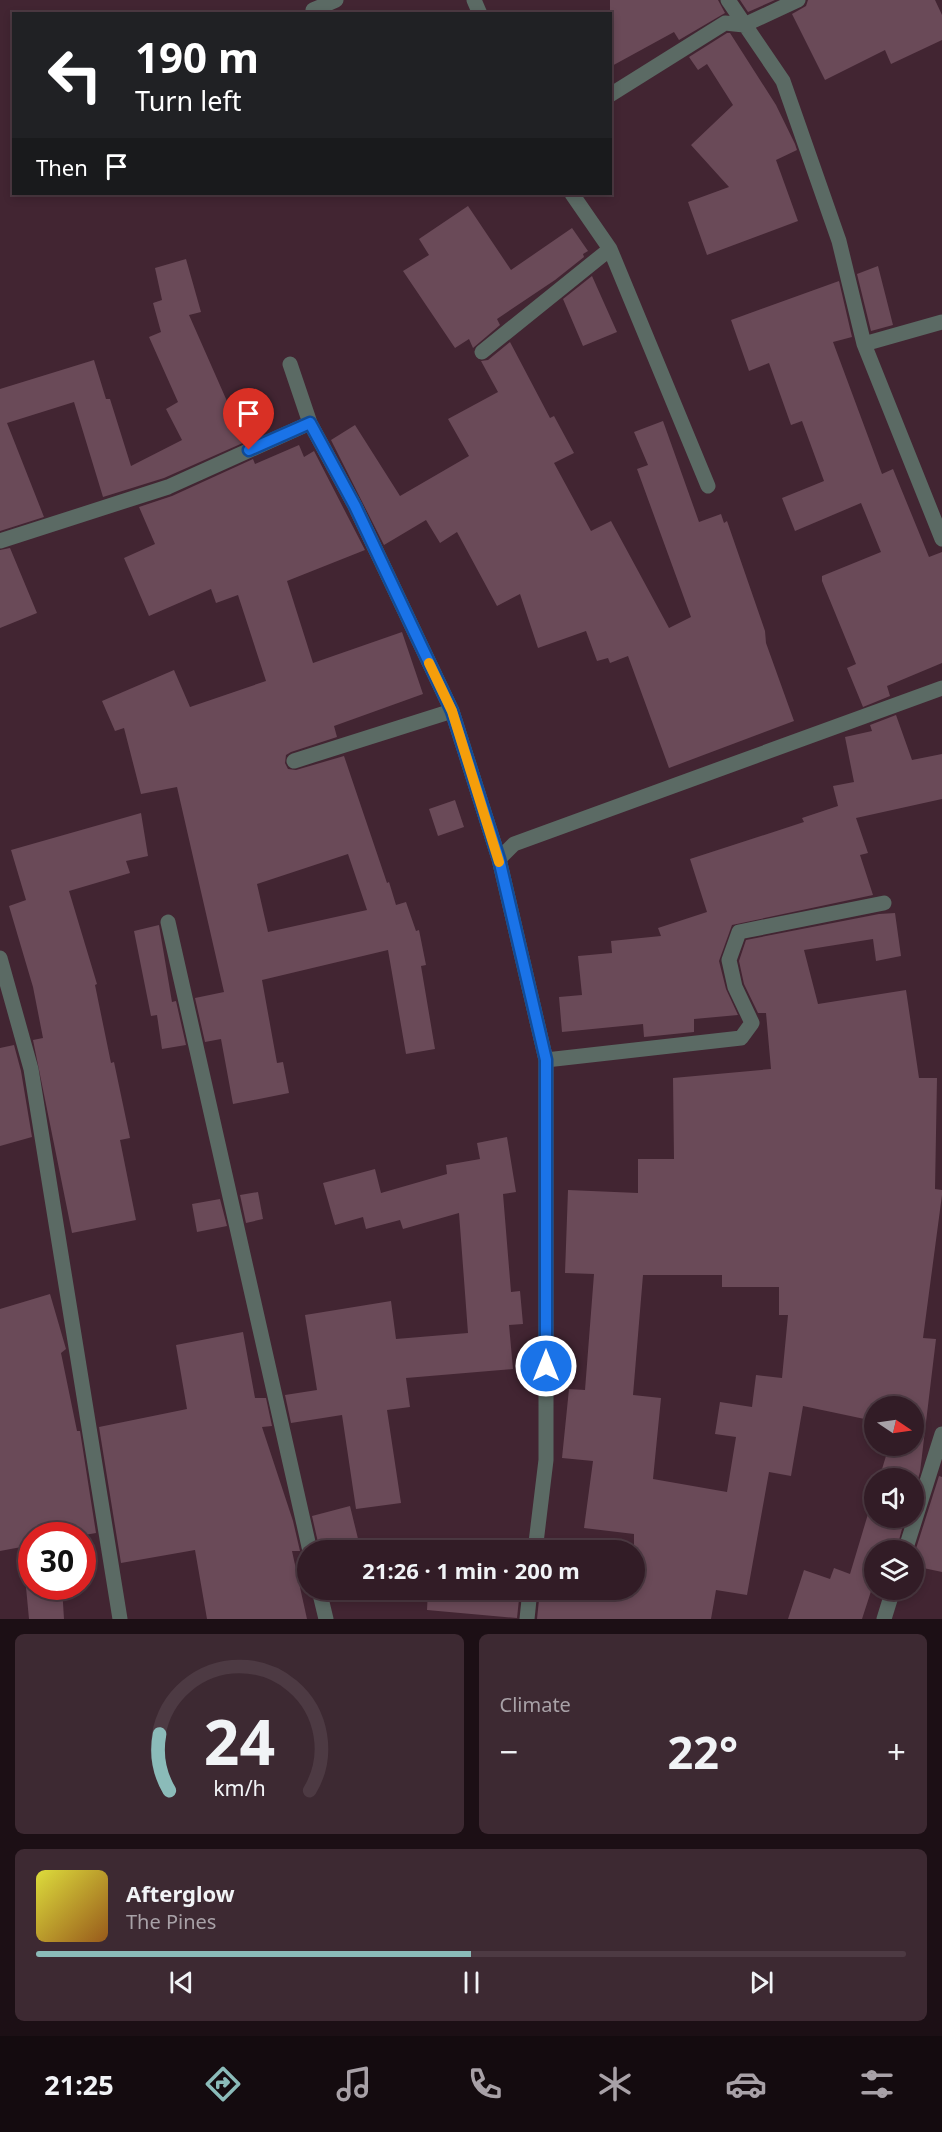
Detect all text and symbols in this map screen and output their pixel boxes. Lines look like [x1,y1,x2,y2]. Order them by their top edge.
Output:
text: 190 m [135,28,259,85]
icon: left [36,36,114,114]
text: Turn left [135,82,241,119]
icon: arrive [100,150,133,183]
text: Then [36,152,88,182]
pin [223,388,274,450]
icon: arrive [232,397,265,430]
position arrow [514,1334,578,1398]
north arrow [864,1396,924,1456]
map controls [864,1396,924,1600]
button: sound [864,1468,924,1528]
speed limit sign: 30 [18,1522,96,1600]
button: layers [864,1540,924,1600]
text: 21:26 · 1 min · 200 m [362,1555,580,1585]
text: Climate [500,1691,571,1718]
text: 24 [204,1698,275,1783]
text: 22° [667,1721,738,1782]
text: − [500,1729,518,1774]
text: + [887,1729,906,1774]
text: km/h [213,1773,266,1802]
text: Afterglow [126,1878,235,1908]
text: The Pines [126,1908,216,1935]
icon: previous [165,1966,198,1999]
icon: pause [455,1966,488,1999]
icon: next [745,1966,778,1999]
icon: directions [202,2063,244,2105]
icon: music [333,2063,375,2105]
icon: phone [464,2063,506,2105]
icon: climate [594,2063,636,2105]
icon: car [725,2063,767,2105]
icon: filters [856,2063,898,2105]
text: 21:25 [44,2066,114,2103]

